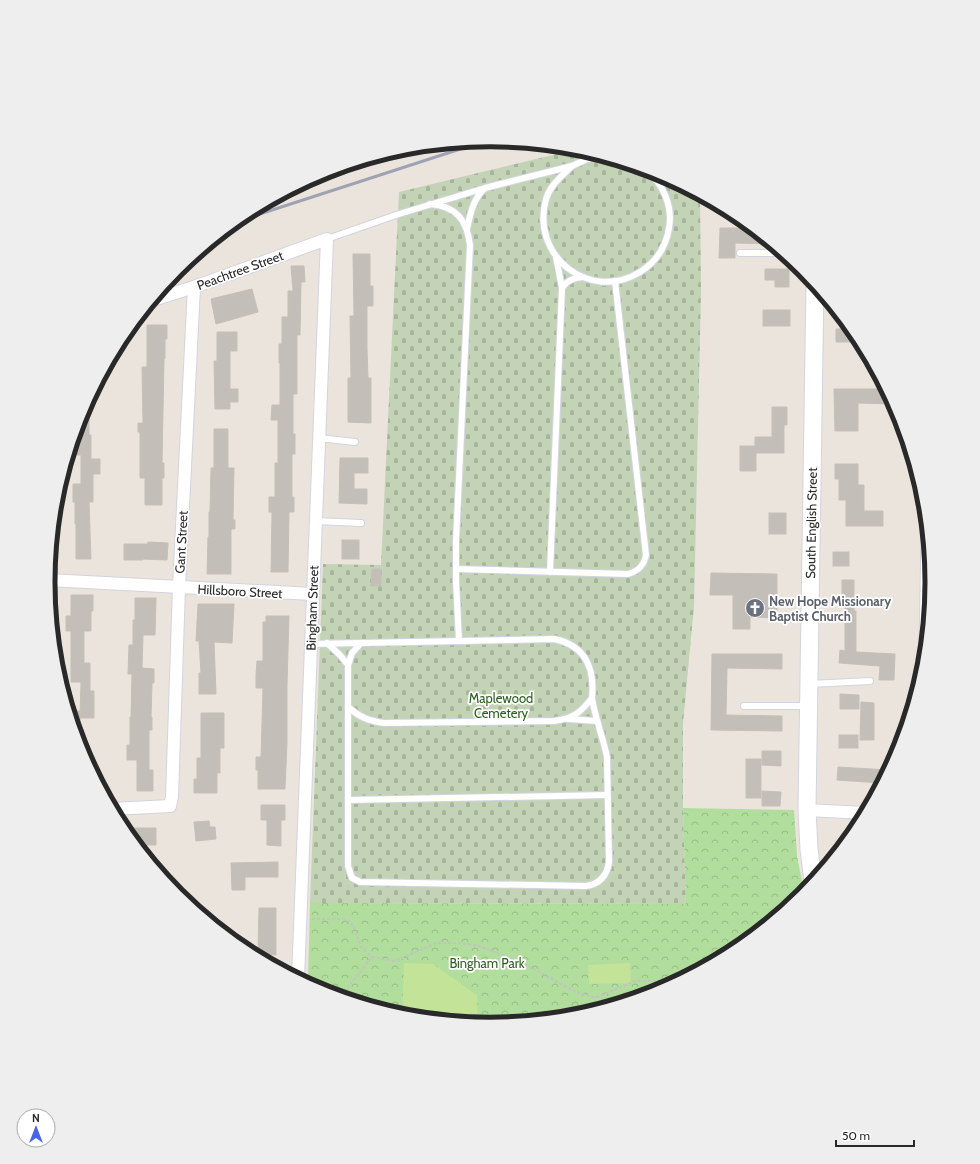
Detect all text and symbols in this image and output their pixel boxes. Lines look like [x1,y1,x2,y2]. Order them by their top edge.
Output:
street label: Peachtree Street [195,247,286,293]
street label: South English Street [802,467,820,579]
street label: Gant Street [171,510,191,574]
street label: Bingham Street [303,565,322,651]
street label: Hillsboro Street [197,581,284,601]
place label: New Hope Missionary Baptist Church [769,593,891,624]
church icon: New Hope Missionary Baptist Church [744,597,766,619]
park label: Maplewood Cemetery [469,690,533,721]
park label: Bingham Park [449,955,525,971]
north arrow [16,1108,56,1148]
text: N [32,1111,40,1125]
scale bar [836,1122,914,1148]
text: 50 m [842,1128,870,1143]

